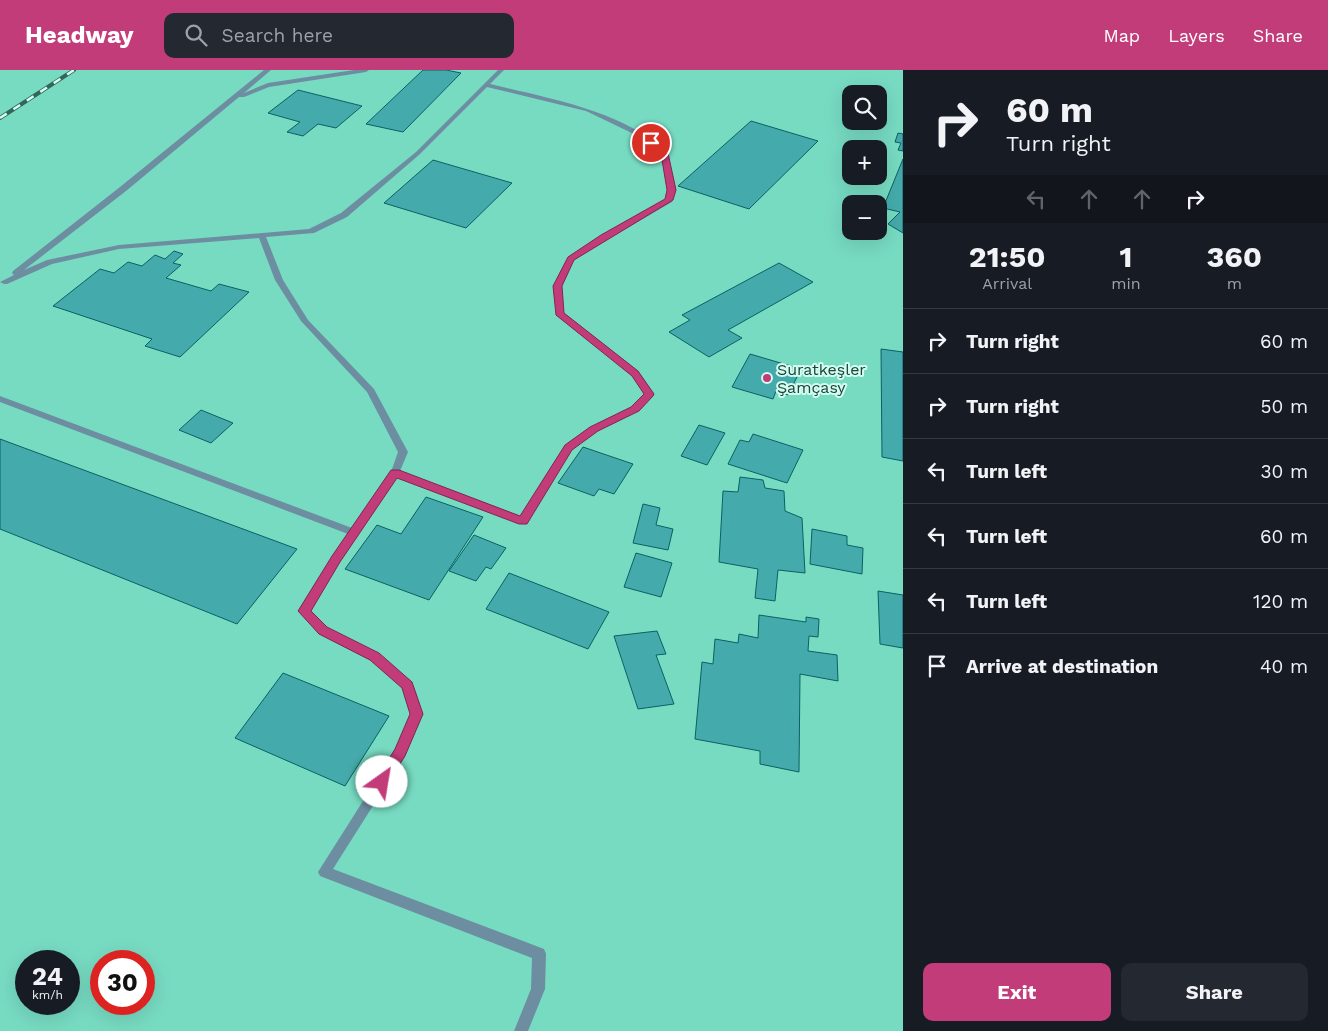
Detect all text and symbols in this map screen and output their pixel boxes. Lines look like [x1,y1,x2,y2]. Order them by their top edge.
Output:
search box [164,13,514,58]
text: Headway [25,21,134,49]
icon: search [182,21,210,49]
text: Search here [222,24,333,47]
text: Map [1103,25,1140,46]
text: Layers [1168,25,1225,46]
text: Share [1253,25,1303,46]
map controls [842,85,887,240]
button: search [842,85,887,130]
text: 60 m [1006,89,1093,131]
icon: right [923,90,988,155]
pin [630,122,672,164]
icon: arrive [637,129,665,157]
text: Turn right [1006,131,1111,156]
button: + [842,140,887,185]
icon: left [1022,185,1050,213]
icon: ahead [1075,185,1103,213]
icon: ahead [1128,185,1156,213]
icon: right [1181,185,1209,213]
button: − [842,195,887,240]
text: 21:50 [969,239,1046,274]
text: 1 [1120,239,1132,274]
text: 360 [1207,239,1262,274]
text: Arrival [982,274,1032,293]
text: min [1111,274,1141,293]
text: m [1227,274,1242,293]
icon: right [923,327,951,355]
text: Turn right [966,330,1059,353]
text: 60 m [1260,330,1308,353]
place label: Suratkeşler Şamçasy [777,360,866,397]
marker: Suratkeşler Şamçasy [761,372,773,384]
icon: right [923,392,951,420]
text: Turn right [966,395,1059,418]
text: 50 m [1261,395,1308,418]
icon: left [923,457,951,485]
text: Turn left [966,460,1047,483]
text: 30 m [1261,460,1308,483]
icon: left [923,522,951,550]
text: Turn left [966,525,1047,548]
text: 60 m [1260,525,1308,548]
icon: left [923,587,951,615]
text: Turn left [966,590,1047,613]
text: 120 m [1253,590,1308,613]
icon: arrive [923,652,951,680]
text: Arrive at destination [966,655,1158,678]
text: 40 m [1260,655,1308,678]
position arrow [355,755,407,807]
speed limit sign: 30 [90,950,155,1015]
text: 24 [32,962,63,991]
button: Exit [923,963,1111,1021]
button: Share [1121,963,1308,1021]
text: km/h [32,988,63,1002]

